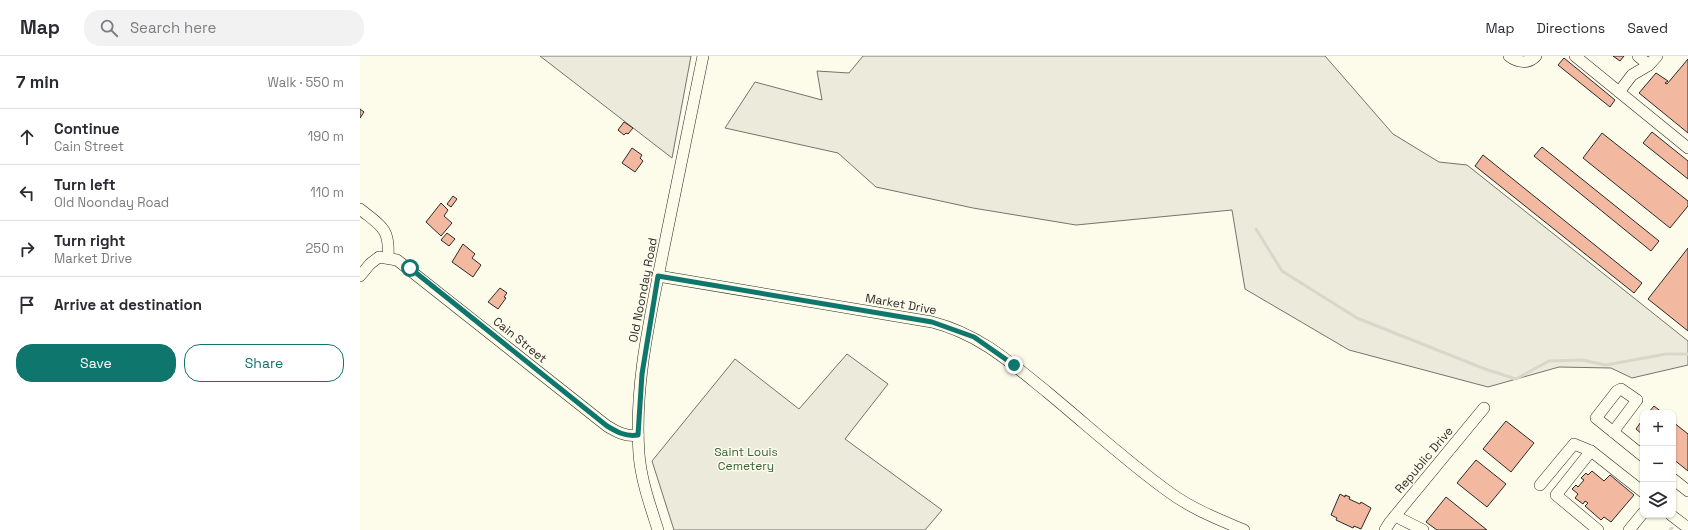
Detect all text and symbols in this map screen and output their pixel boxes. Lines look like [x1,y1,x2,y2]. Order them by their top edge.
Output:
search box [84,10,364,46]
text: Map [20,15,60,40]
icon: search [98,17,120,39]
text: Search here [130,18,216,37]
text: Map [1485,19,1515,37]
text: Directions [1537,19,1605,37]
text: Saved [1627,19,1668,37]
text: 7 min [16,71,59,93]
text: Walk · 550 m [268,74,344,91]
text: Continue [54,119,120,138]
icon: ahead [16,126,38,148]
text: 190 m [308,128,344,145]
text: Cain Street [54,138,124,155]
text: Turn left [54,175,116,194]
icon: left [16,182,38,204]
text: 110 m [310,184,344,201]
text: Old Noonday Road [54,194,169,211]
text: Turn right [54,231,125,250]
street label: Old Noonday Road [625,236,661,344]
icon: right [16,238,38,260]
text: 250 m [306,240,344,257]
text: Market Drive [54,250,132,267]
route start [401,259,419,277]
street label: Market Drive [864,290,938,318]
icon: arrive [16,294,38,316]
text: Arrive at destination [54,295,202,314]
street label: Cain Street [490,313,550,367]
button: Save [16,344,176,382]
button: Share [184,344,344,382]
route end [1005,356,1023,374]
map controls [1640,410,1676,518]
button: + [1640,410,1676,446]
street label: Republic Drive [1391,423,1457,497]
park label: Saint Louis Cemetery [714,444,778,474]
button: − [1640,446,1676,482]
button: layers [1640,482,1676,518]

